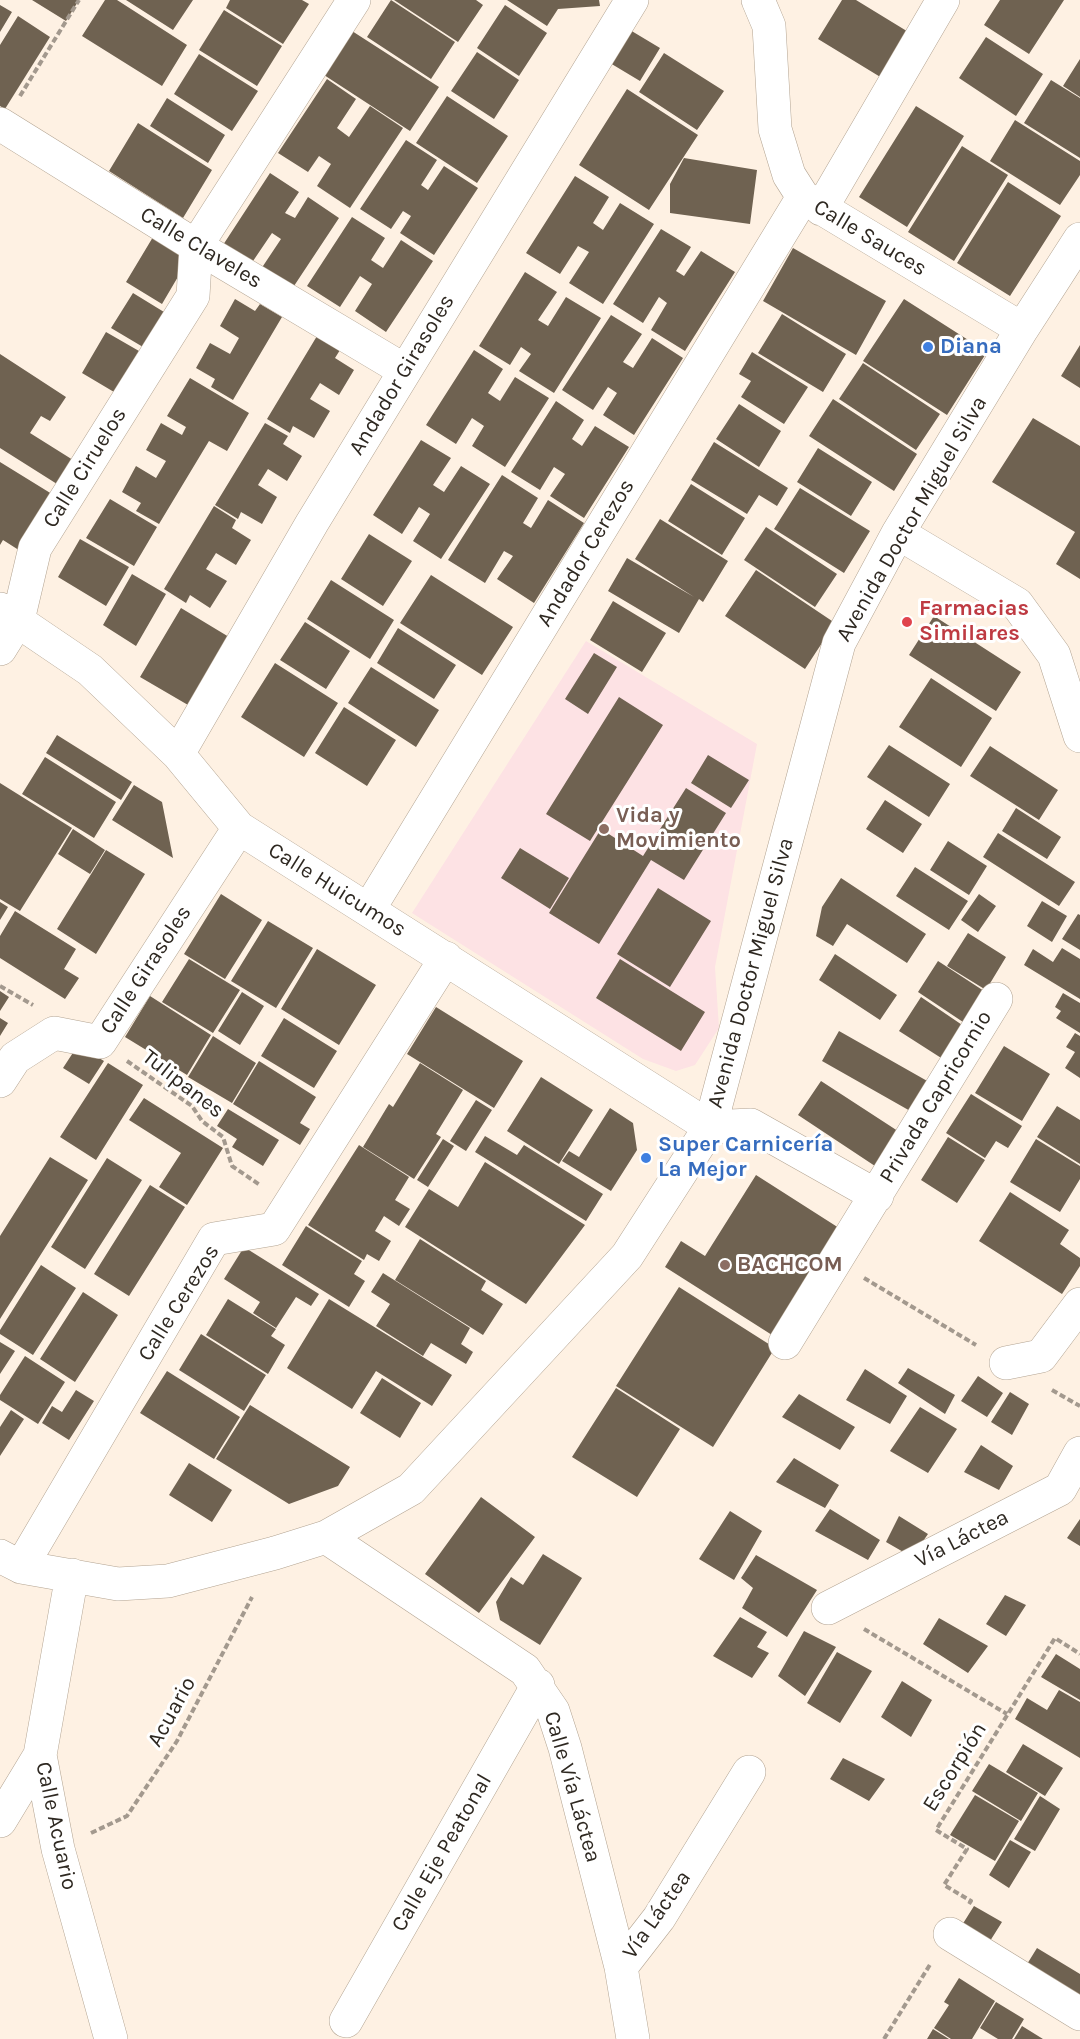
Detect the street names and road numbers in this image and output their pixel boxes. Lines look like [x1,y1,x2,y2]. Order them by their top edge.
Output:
street label: Calle Sauces [809,194,931,282]
street label: Calle Claveles [135,201,267,295]
street label: Andador Girasoles [344,290,460,460]
street label: Avenida Doctor Miguel Silva [831,392,993,646]
street label: Calle Ciruelos [38,403,132,533]
street label: Andador Cerezos [532,474,640,632]
street label: Avenida Doctor Miguel Silva [702,835,800,1111]
street label: Calle Huicumos [263,837,411,943]
street label: Calle Girasoles [95,901,197,1039]
street label: Privada Capricornio [874,1006,998,1188]
street label: Tulipanes [137,1044,229,1124]
street label: Calle Cerezos [133,1240,225,1366]
street label: Vía Láctea [911,1504,1013,1574]
street label: Acuario [142,1672,202,1752]
street label: Calle Vía Láctea [538,1708,606,1866]
street label: Escorpión [917,1718,993,1816]
street label: Calle Acuario [30,1759,82,1893]
street label: Calle Eje Peatonal [386,1769,498,1937]
street label: Vía Láctea [617,1866,697,1964]

